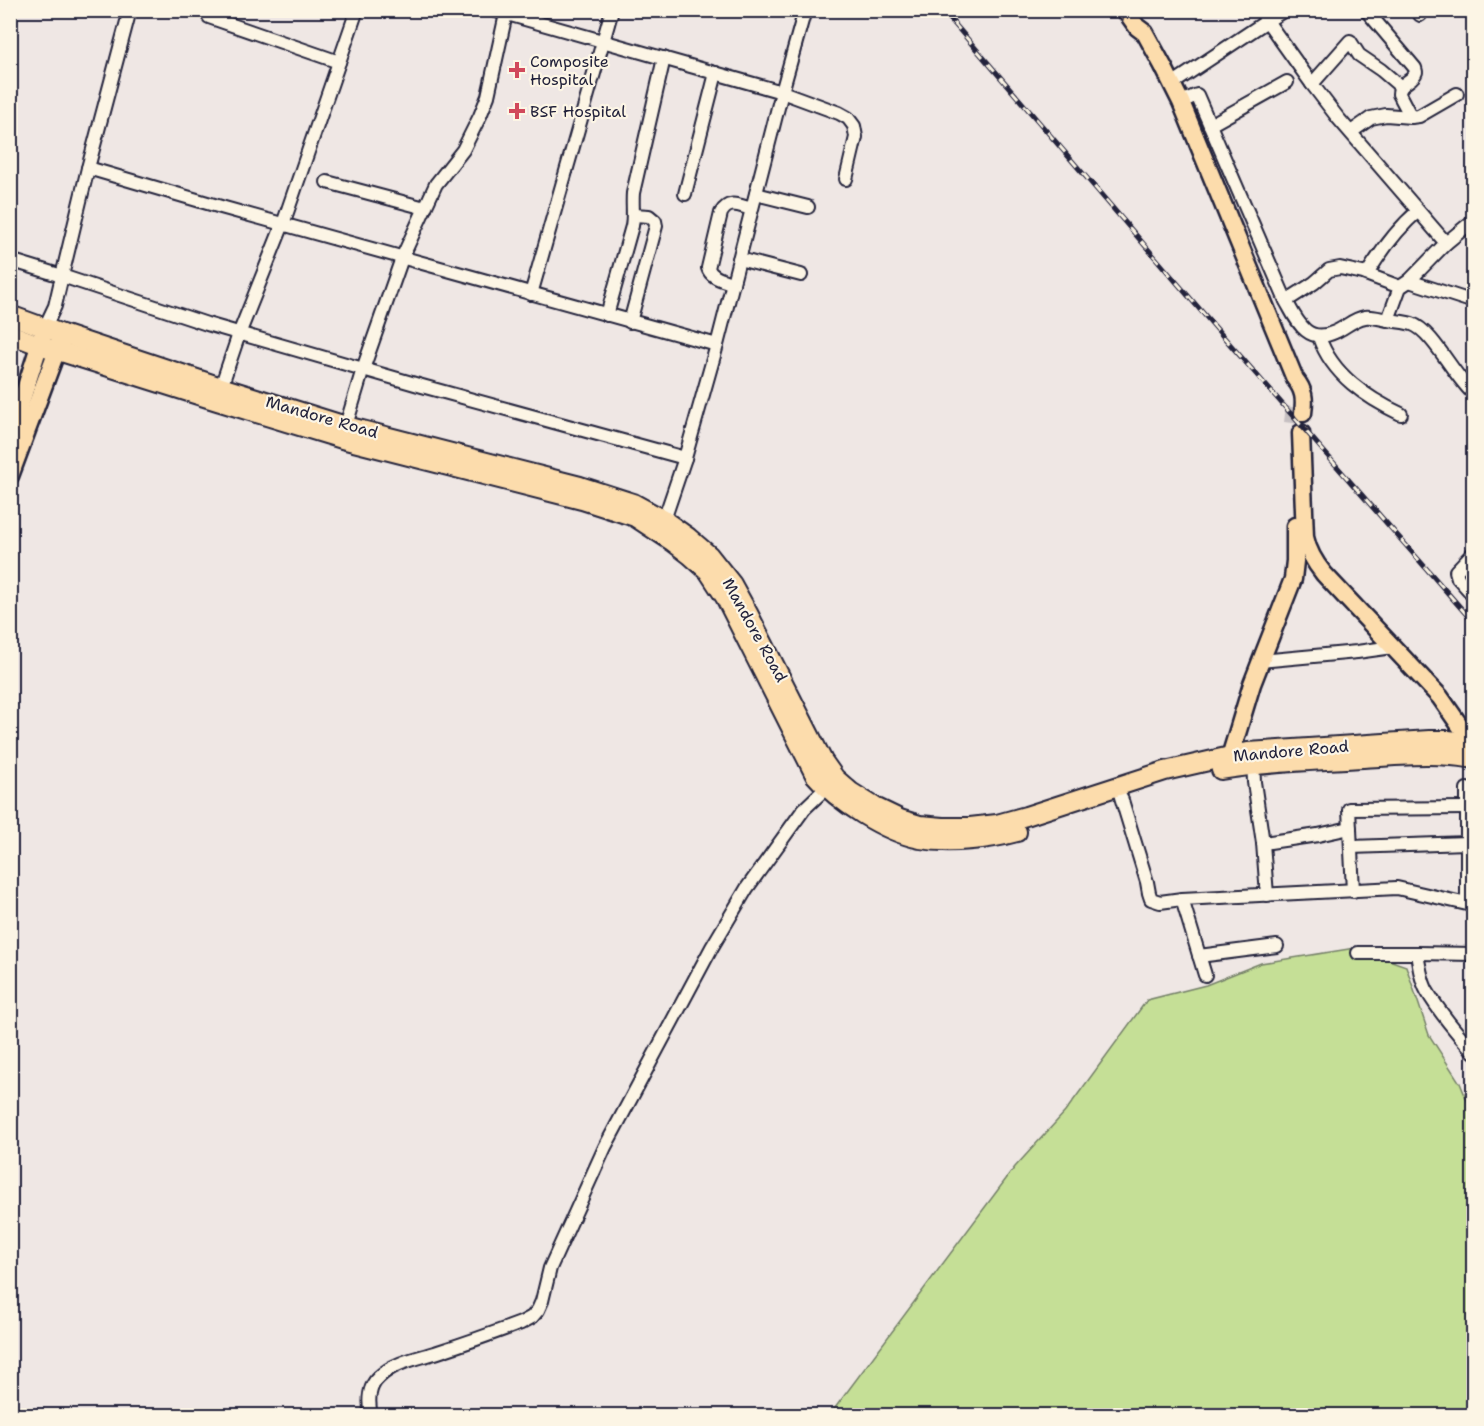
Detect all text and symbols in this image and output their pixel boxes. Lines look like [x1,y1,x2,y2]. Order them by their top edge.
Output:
place label: Composite Hospital [530,51,609,90]
marker: Composite Hospital [508,61,526,79]
place label: BSF Hospital [530,101,626,122]
marker: BSF Hospital [508,102,526,120]
street label: Mandore Road [263,391,381,443]
street label: Mandore Road [718,574,792,686]
street label: Mandore Road [1232,735,1350,767]

